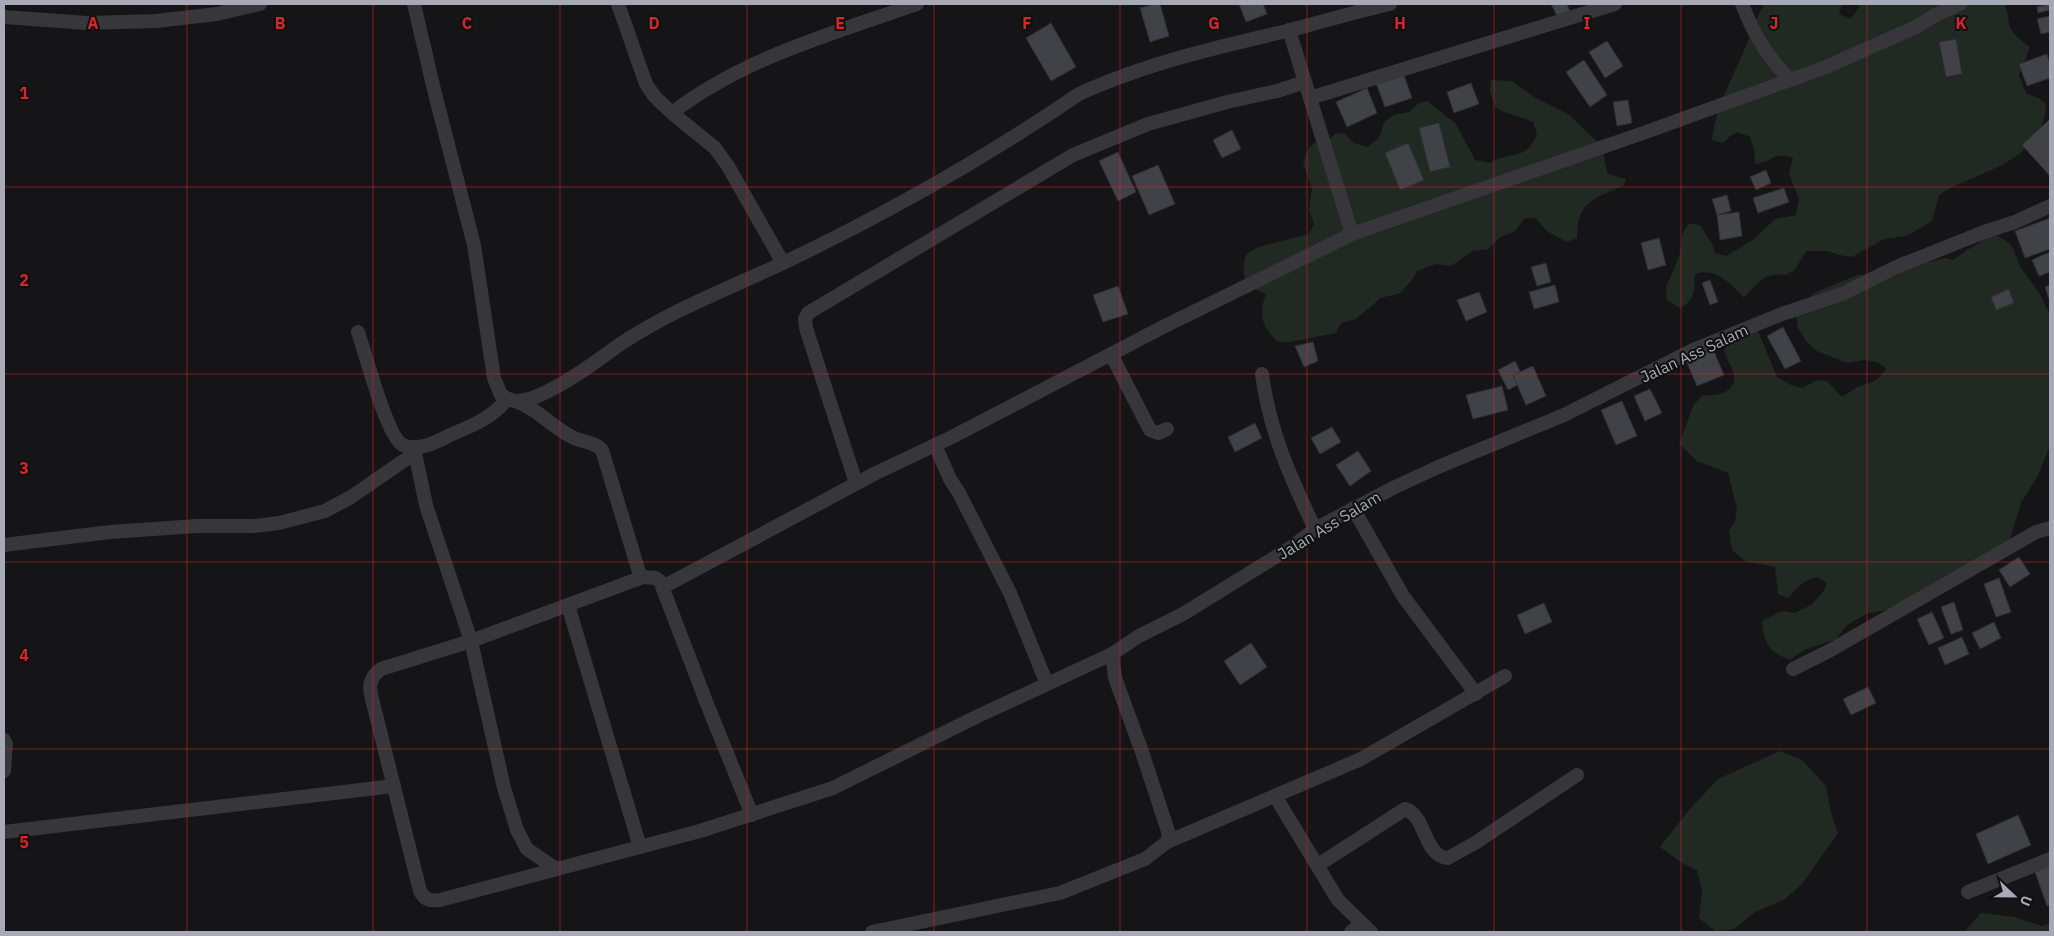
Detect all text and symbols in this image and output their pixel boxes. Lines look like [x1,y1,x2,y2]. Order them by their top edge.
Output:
text: A [88,13,99,33]
text: B [275,13,286,33]
text: C [462,13,472,33]
text: D [648,13,660,33]
text: E [835,13,845,33]
text: F [1022,13,1032,33]
text: G [1208,13,1220,33]
text: H [1394,13,1406,33]
text: I [1584,13,1591,33]
text: J [1770,13,1778,33]
text: K [1955,13,1967,33]
text: 1 [19,83,29,103]
text: 2 [19,270,29,290]
street label: Jalan Ass Salam [1637,319,1751,387]
text: 3 [19,458,29,478]
street label: Jalan Ass Salam [1274,486,1384,564]
text: 4 [19,645,29,665]
text: 5 [19,832,29,852]
north arrow [1989,871,2039,921]
text: U [2016,893,2036,909]

